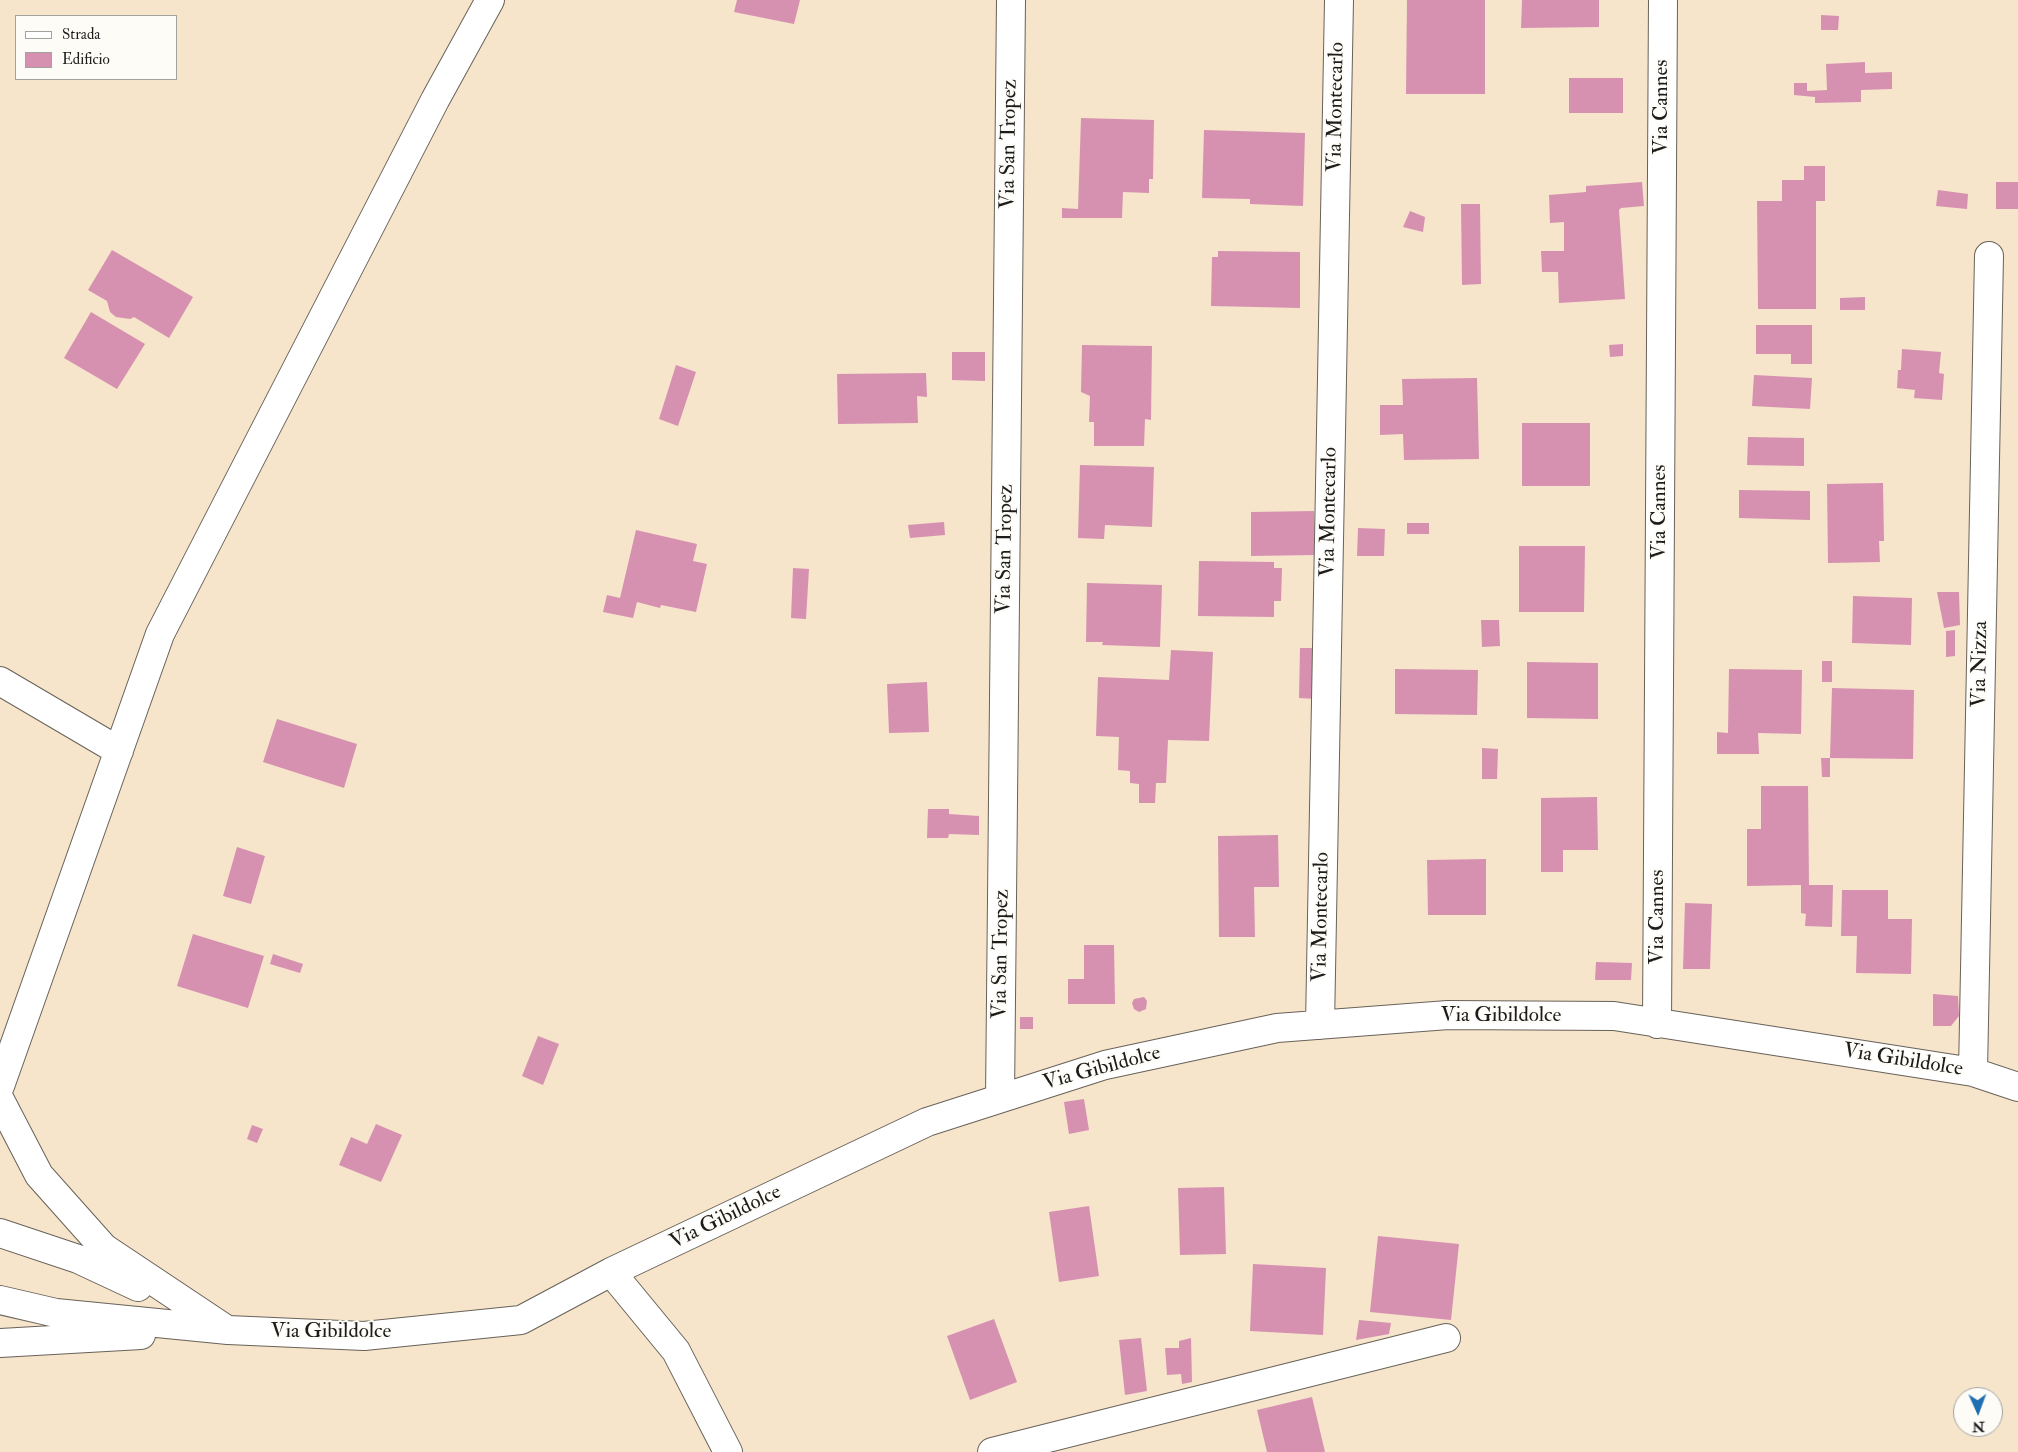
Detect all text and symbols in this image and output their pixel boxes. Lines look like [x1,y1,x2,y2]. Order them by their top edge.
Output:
legend [15,15,178,80]
text: Strada [62,25,101,44]
street label: Via Montecarlo [1323,42,1351,172]
text: Edificio [62,50,110,69]
street label: Via Cannes [1649,60,1675,154]
street label: Via San Tropez [996,79,1024,209]
street label: Via Montecarlo [1316,447,1344,577]
street label: Via Cannes [1647,465,1673,559]
street label: Via San Tropez [992,484,1020,614]
street label: Via Nizza [1968,620,1994,708]
street label: Via Montecarlo [1308,852,1336,982]
street label: Via Cannes [1645,870,1671,964]
street label: Via San Tropez [988,889,1016,1019]
street label: Via Gibildolce [1441,1003,1561,1029]
street label: Via Gibildolce [1841,1039,1965,1083]
street label: Via Gibildolce [1041,1041,1163,1097]
street label: Via Gibildolce [666,1180,786,1256]
street label: Via Gibildolce [271,1319,391,1345]
north arrow [1953,1387,2003,1437]
text: N [1972,1418,1985,1435]

